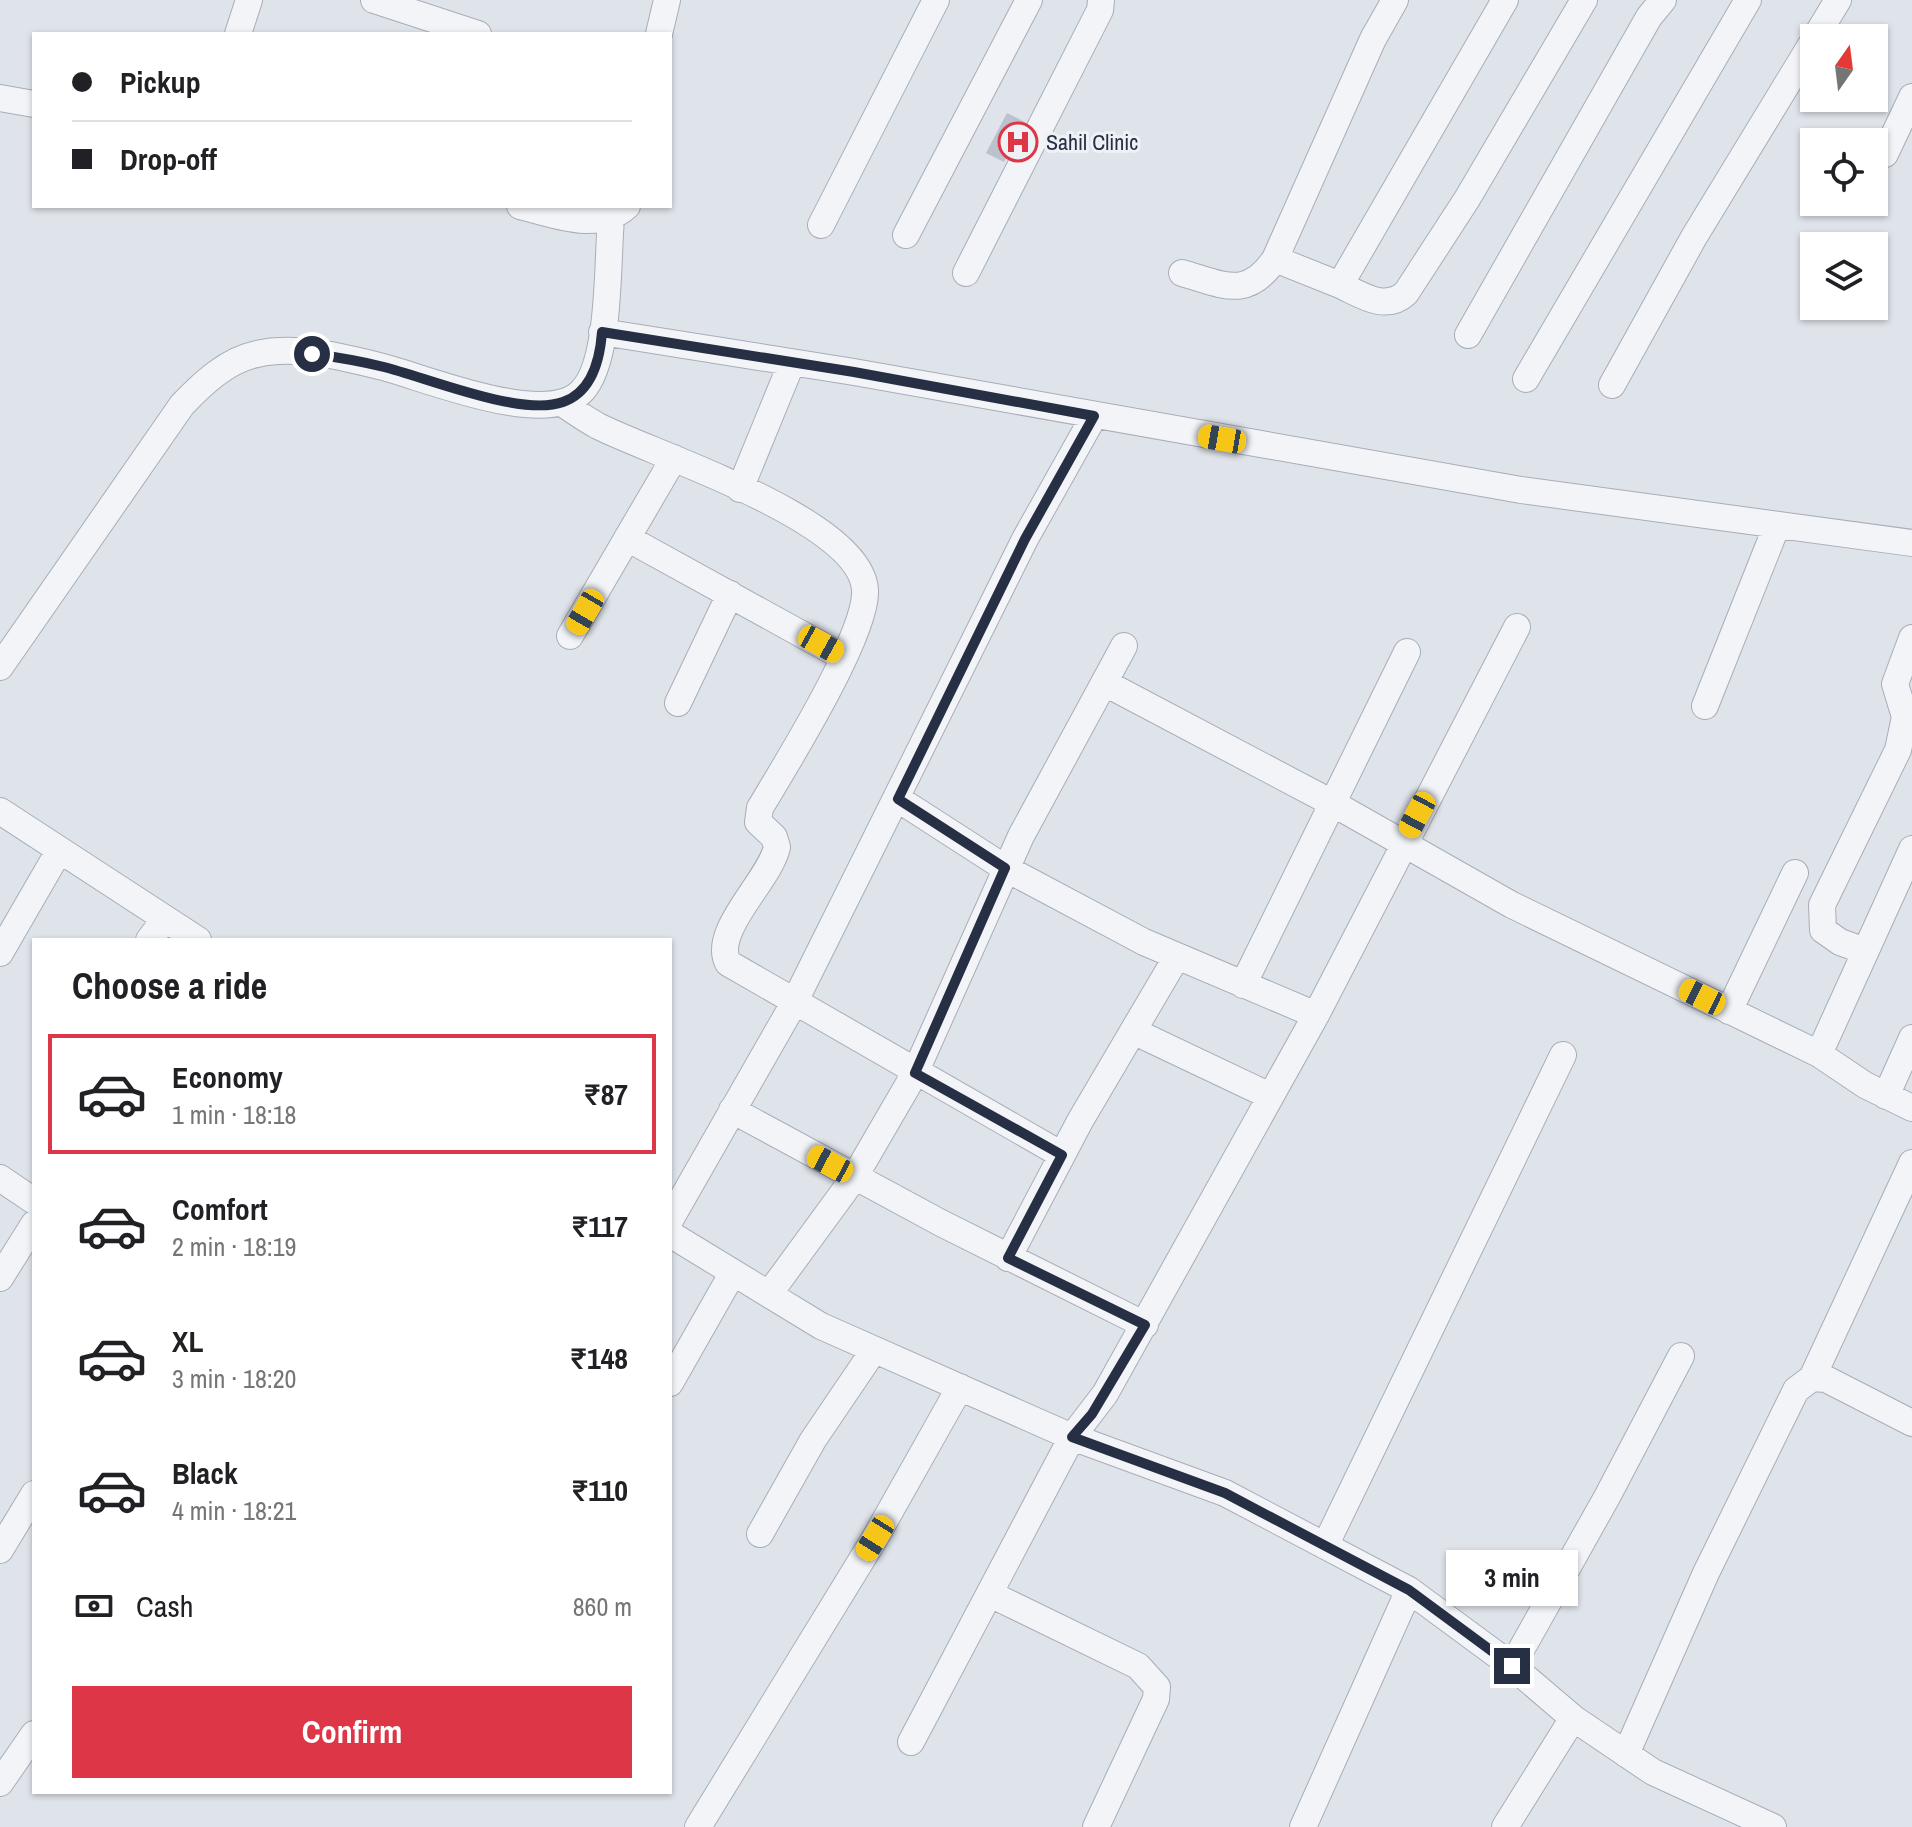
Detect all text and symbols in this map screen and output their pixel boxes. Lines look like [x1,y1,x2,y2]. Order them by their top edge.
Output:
north arrow [1800,24,1888,112]
map controls [1800,24,1888,320]
text: Pickup [120,62,201,102]
hospital icon: Sahil Clinic [997,121,1039,163]
place label: Sahil Clinic [1046,127,1138,157]
button: locate [1800,128,1888,216]
text: Drop-off [120,139,217,179]
button: layers [1800,232,1888,320]
route start [294,336,330,372]
car [1196,423,1248,455]
car [563,585,607,639]
car [794,622,848,666]
car [1395,788,1439,842]
text: Choose a ride [72,962,267,1010]
car [1675,976,1729,1018]
text: Economy [172,1057,283,1097]
icon: car [76,1058,148,1130]
text: ₹87 [583,1074,628,1114]
text: 1 min · 18:18 [172,1097,296,1132]
car [803,1142,857,1186]
text: Comfort [172,1189,268,1229]
icon: car [76,1190,148,1262]
text: ₹117 [571,1206,628,1246]
text: 2 min · 18:19 [172,1229,296,1264]
text: XL [172,1321,203,1361]
icon: car [76,1322,148,1394]
text: ₹148 [570,1338,628,1378]
text: 3 min · 18:20 [172,1361,296,1396]
text: Black [172,1453,238,1493]
icon: car [76,1454,148,1526]
text: ₹110 [571,1470,628,1510]
text: 4 min · 18:21 [172,1493,296,1528]
car [852,1511,898,1565]
callout: 3 min [1446,1550,1578,1606]
text: 3 min [1484,1560,1540,1595]
icon: cash [72,1584,116,1628]
text: Cash [136,1586,193,1626]
text: 860 m [573,1589,632,1624]
route end [1494,1648,1530,1684]
button: Confirm [72,1686,632,1778]

